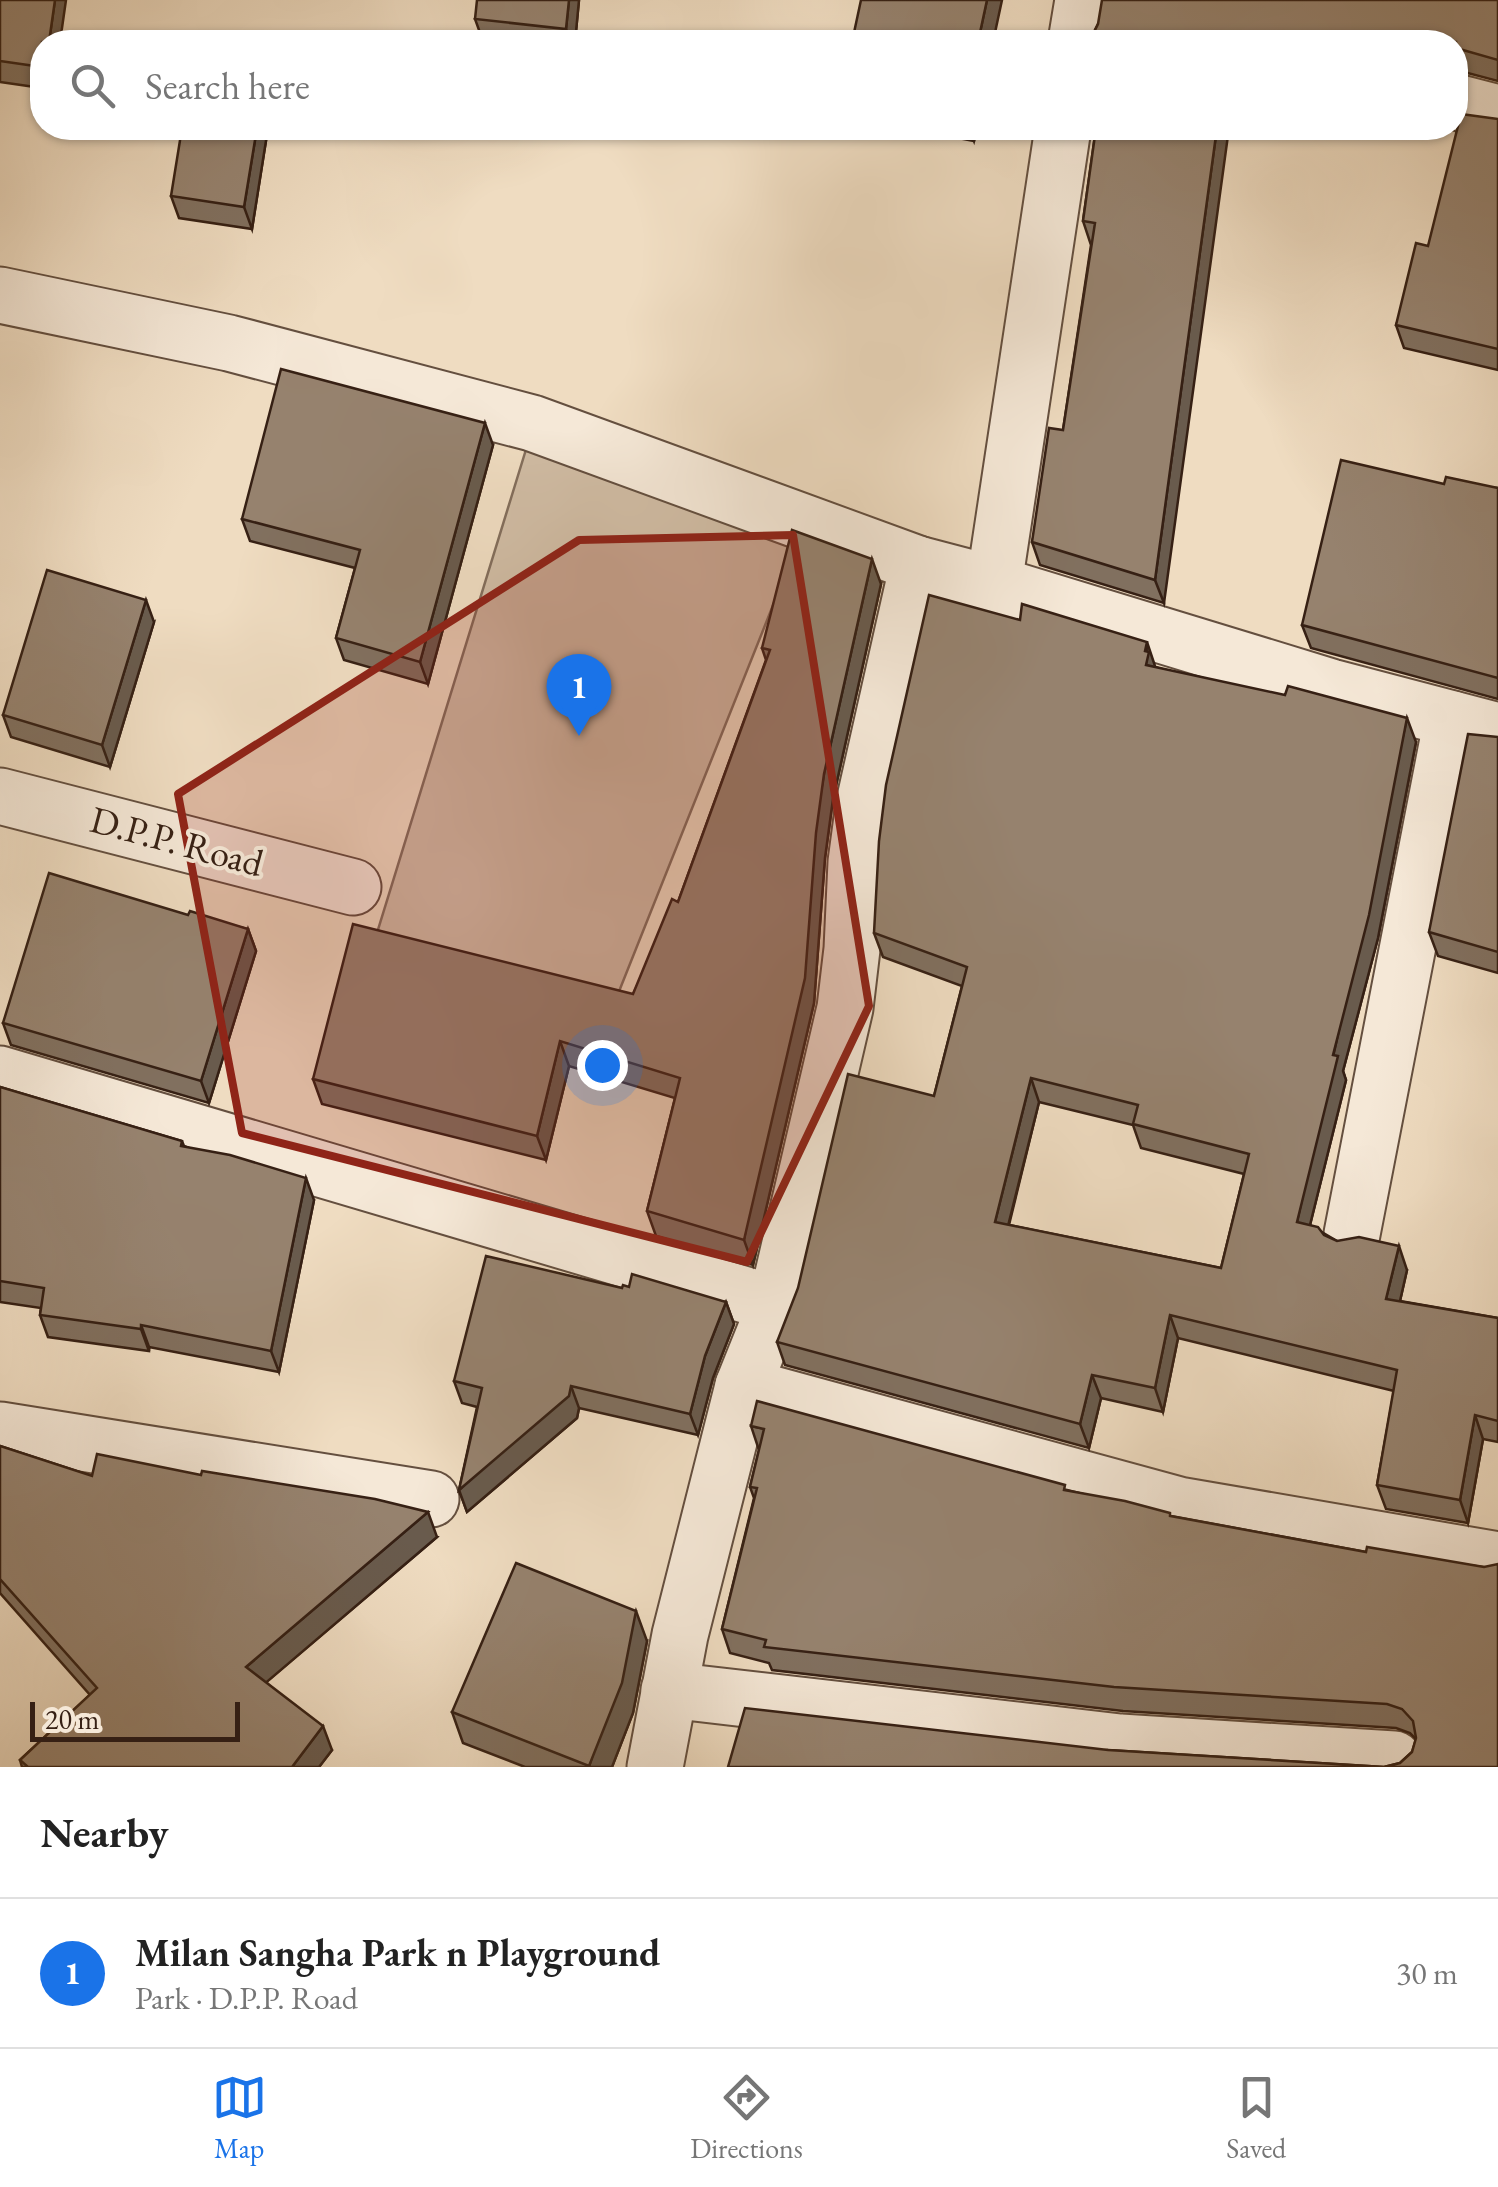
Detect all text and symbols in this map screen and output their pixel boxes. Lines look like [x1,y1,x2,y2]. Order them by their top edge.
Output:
search box [30,30,1468,140]
icon: search [65,58,120,113]
text: Search here [145,61,310,110]
pin: 1 [546,654,612,736]
street label: D.P.P. Road [85,794,270,887]
your location [577,1040,628,1091]
scale bar [30,1697,240,1742]
text: 20 m [45,1701,99,1737]
text: Nearby [40,1805,169,1860]
text: Milan Sangha Park n Playground [135,1928,660,1977]
text: 1 [64,1952,81,1994]
text: 30 m [1396,1952,1458,1994]
text: Park · D.P.P. Road [135,1977,358,2019]
tab: Map [212,2070,267,2166]
tab: Directions [690,2070,803,2166]
tab: Saved [1226,2070,1286,2166]

